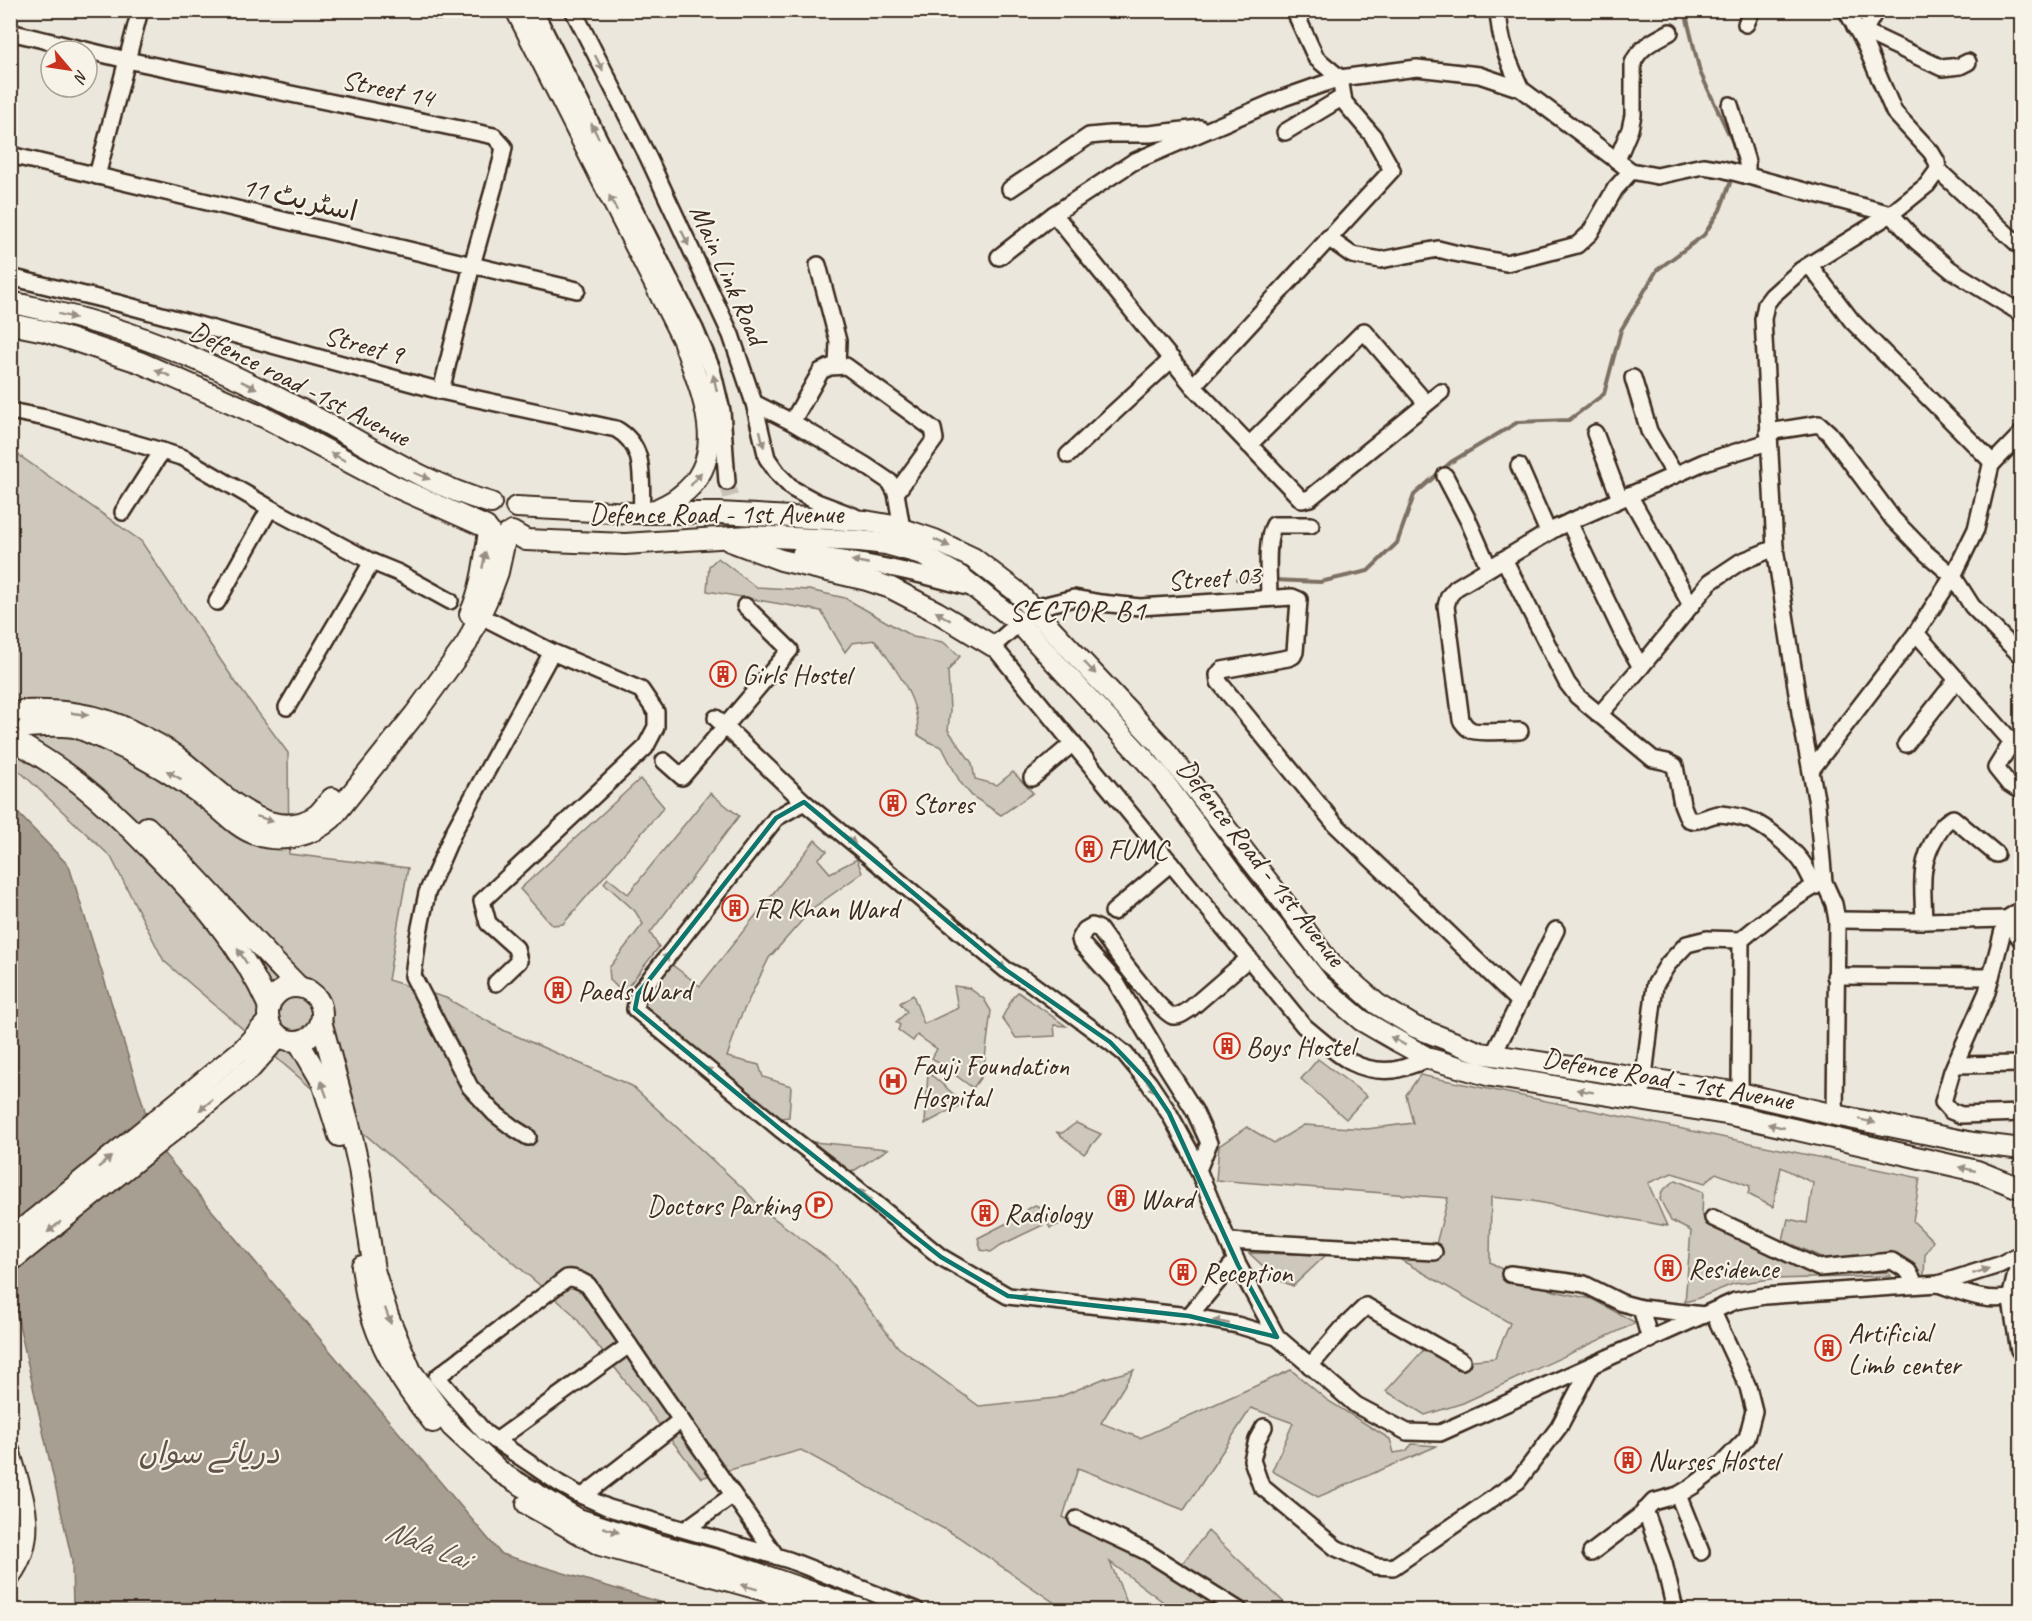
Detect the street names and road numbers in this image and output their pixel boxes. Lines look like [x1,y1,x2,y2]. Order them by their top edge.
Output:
street label: Street 14 [339,62,439,116]
street label: اسٹریٹ 11 [239,168,361,229]
street label: Main Link Road [682,199,777,353]
street label: Defence road -1st Avenue [184,313,417,455]
street label: Street 9 [321,317,410,372]
street label: Defence Road - 1st Avenue [589,496,845,531]
street label: Street 03 [1166,557,1264,598]
street label: Defence Road - 1st Avenue [1170,751,1355,975]
street label: Defence Road - 1st Avenue [1540,1039,1798,1118]

